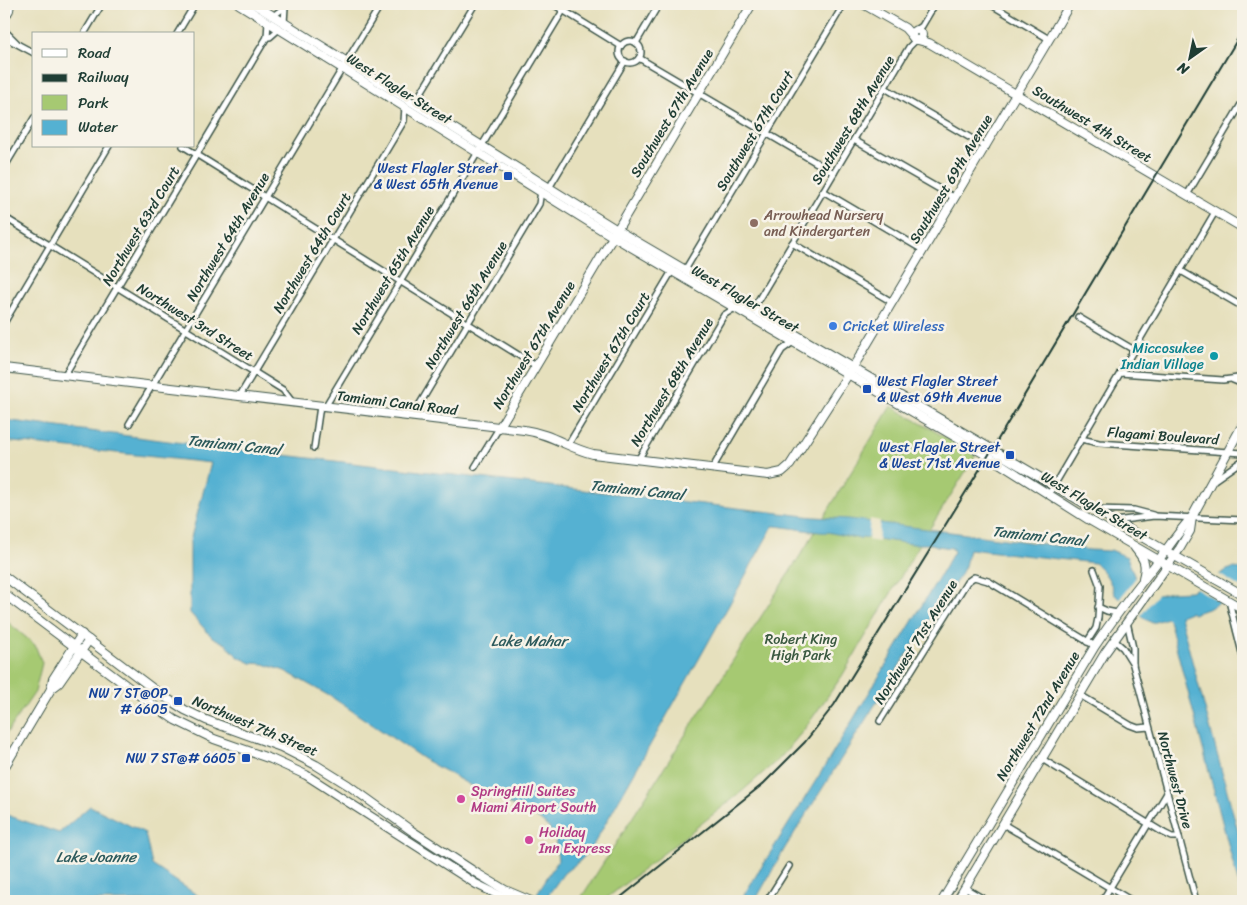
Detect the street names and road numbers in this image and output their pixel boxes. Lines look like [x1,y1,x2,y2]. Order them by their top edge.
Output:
street label: Southwest 67th Avenue [623,43,721,182]
street label: West Flagler Street [341,46,458,132]
street label: Southwest 68th Avenue [804,50,902,190]
street label: Southwest 67th Court [709,65,802,196]
street label: Southwest 4th Street [1027,78,1157,170]
street label: Southwest 69th Avenue [902,109,1000,249]
street label: Northwest 63rd Court [95,161,187,291]
street label: Northwest 64th Avenue [179,167,277,306]
street label: Northwest 64th Court [266,188,358,318]
street label: Northwest 65th Avenue [344,200,442,339]
street label: Northwest 66th Avenue [418,236,515,374]
street label: West Flagler Street [686,258,805,341]
street label: Northwest 3rd Street [132,276,258,368]
street label: Northwest 67th Avenue [486,276,583,414]
street label: Northwest 67th Court [565,287,657,417]
street label: Northwest 68th Avenue [623,312,721,451]
street label: Tamiami Canal Road [335,383,460,423]
street label: Flagami Boulevard [1106,420,1221,452]
street label: West Flagler Street [1036,464,1153,548]
street label: Northwest 71st Avenue [867,574,965,709]
street label: Northwest 72nd Avenue [989,646,1087,786]
street label: Northwest 7th Street [188,688,322,764]
street label: Northwest Drive [1150,728,1200,832]

